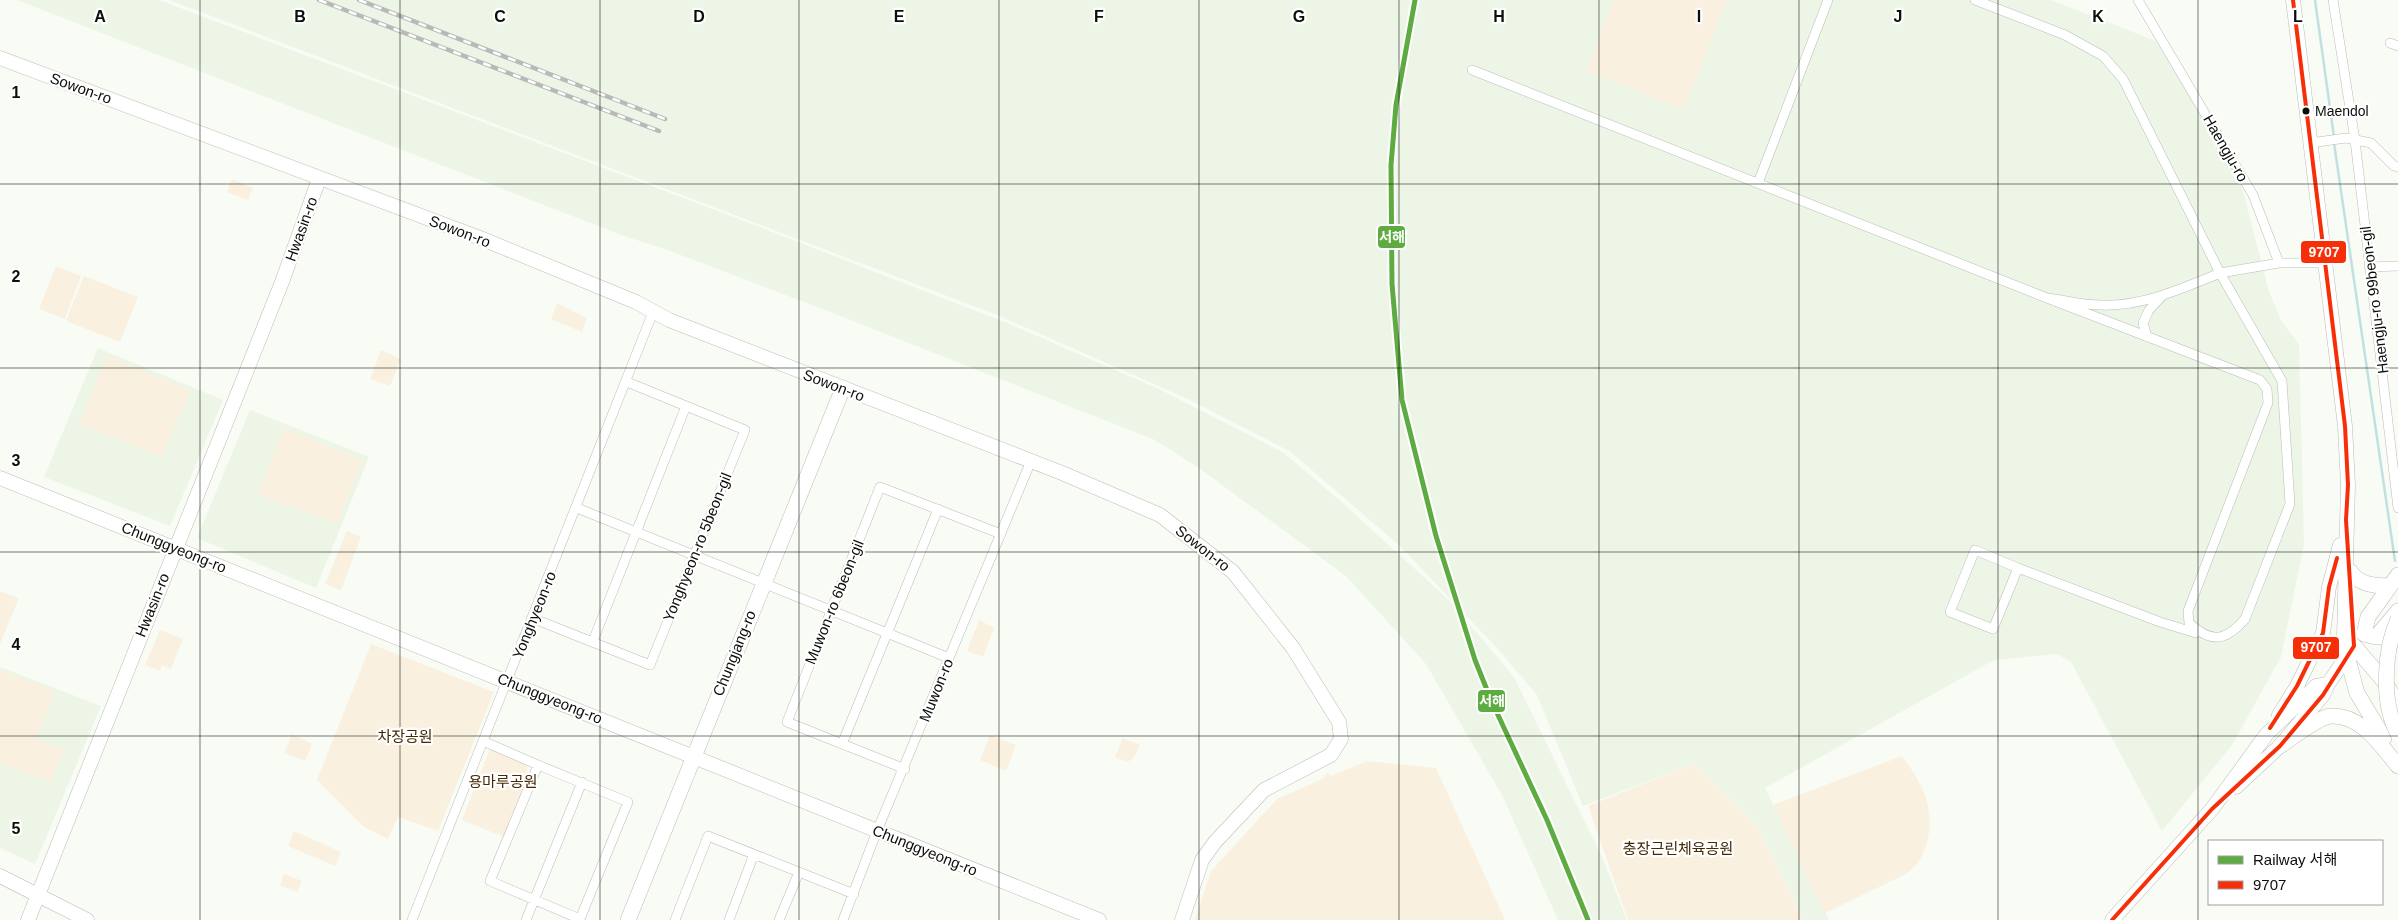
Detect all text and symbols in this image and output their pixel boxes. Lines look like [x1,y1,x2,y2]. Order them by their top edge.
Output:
text: A [94,8,106,25]
text: B [294,8,306,25]
text: C [494,8,506,25]
text: D [693,8,705,25]
text: E [894,8,905,25]
text: F [1094,8,1104,25]
text: G [1293,8,1305,25]
text: H [1493,8,1505,25]
text: I [1697,8,1701,25]
text: J [1894,8,1902,25]
text: K [2092,8,2104,25]
text: L [2293,8,2303,25]
street label: Sowon-ro [48,69,114,107]
text: 1 [12,84,21,101]
place label: Maendol [2315,103,2369,119]
marker: Maendol [2301,106,2311,116]
street label: Haengju-ro [2200,112,2252,184]
street label: Hwasin-ro [281,194,321,264]
street label: Sowon-ro [427,212,493,250]
line badge: 서해 [1377,225,1406,249]
street label: Haengju-ro 99beon-gil [2357,225,2391,375]
text: 서해 [1379,229,1405,245]
line badge: 9707 [2300,240,2347,264]
text: 9707 [2308,244,2340,260]
text: 2 [12,268,21,285]
street label: Sowon-ro [801,366,867,404]
text: 3 [12,452,21,469]
street label: Yonghyeon-ro 5beon-gil [659,470,735,624]
street label: Chunggyeong-ro [119,518,229,576]
street label: Sowon-ro [1172,522,1234,574]
street label: Muwon-ro 6beon-gil [801,537,867,667]
street label: Yonghyeon-ro [509,569,559,661]
street label: Hwasin-ro [131,571,173,639]
street label: Chungjang-ro [709,608,759,698]
text: 4 [12,636,21,653]
line badge: 9707 [2292,636,2340,660]
text: 9707 [2300,639,2332,655]
street label: Muwon-ro [916,656,956,724]
street label: Chunggyeong-ro [495,669,605,727]
line badge: 서해 [1477,689,1506,713]
text: 서해 [1479,693,1505,709]
park label: 차장공원 [377,728,433,745]
park label: 용마루공원 [468,773,538,790]
text: 5 [12,820,21,837]
street label: Chunggyeong-ro [870,821,980,879]
park label: 충장근린체육공원 [1623,840,1733,857]
legend [2208,840,2383,905]
text: Railway 서해 [2253,851,2337,868]
text: 9707 [2253,876,2286,893]

